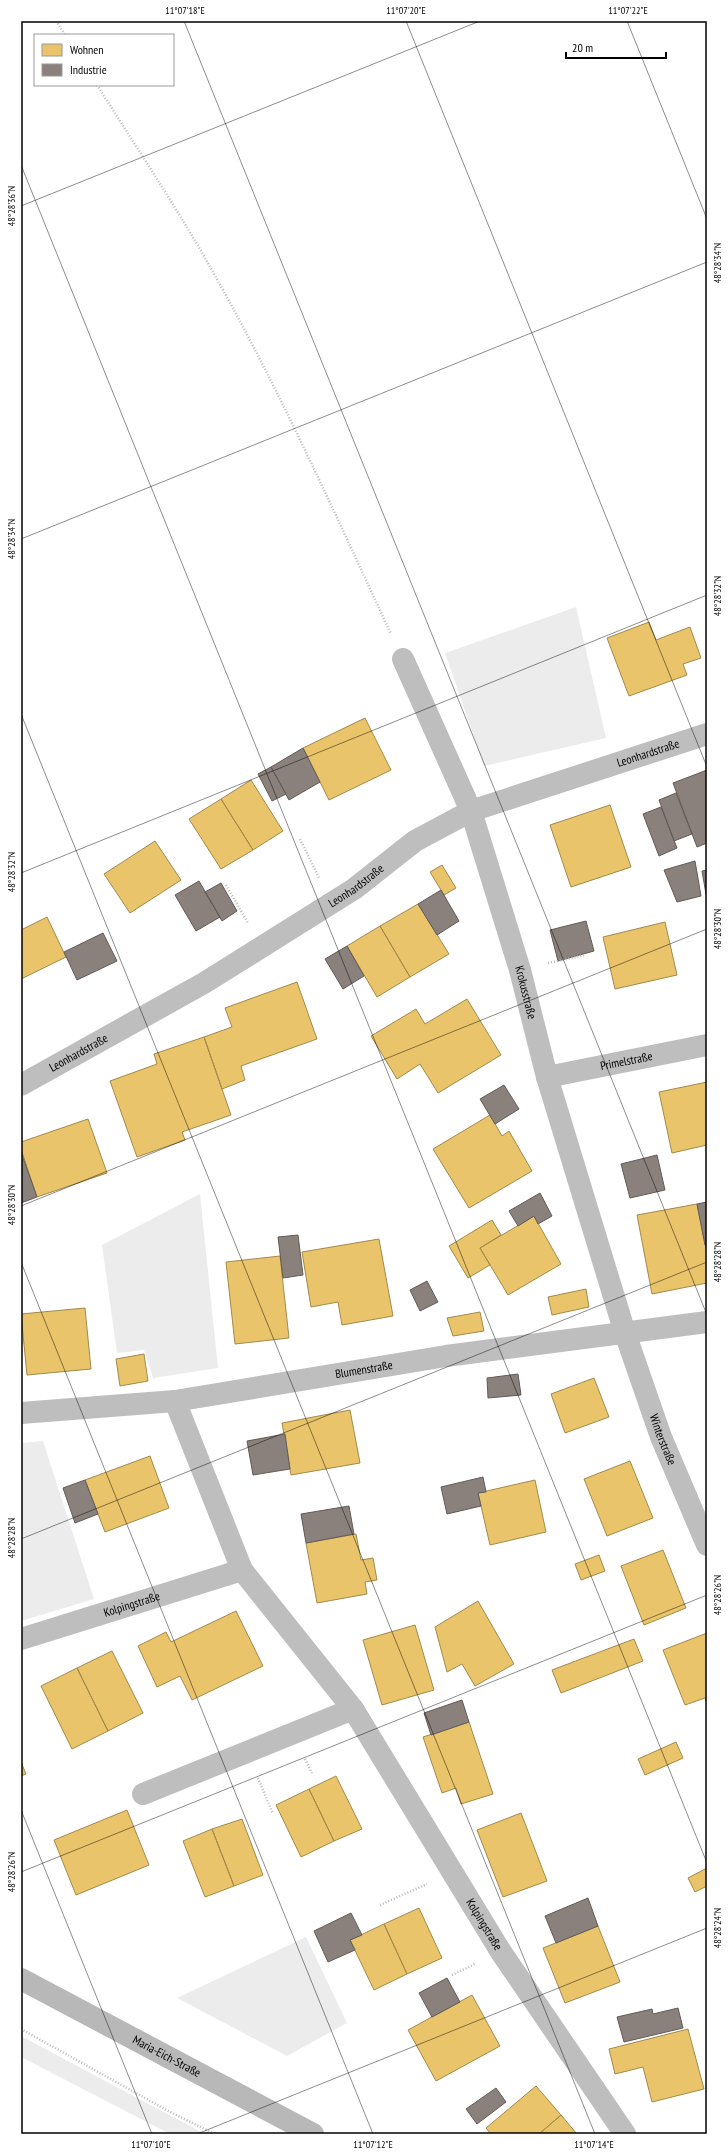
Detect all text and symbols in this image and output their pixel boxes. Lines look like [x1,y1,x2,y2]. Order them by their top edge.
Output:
text: 11°07'18"E [165,4,205,17]
text: 11°07'20"E [386,4,426,17]
text: 11°07'22"E [608,4,648,17]
legend [34,34,174,86]
scale bar [566,34,666,60]
text: 20 m [572,40,593,55]
text: Wohnen [70,42,104,57]
text: Industrie [70,62,107,77]
text: 48°28'36"N [5,186,18,226]
text: 48°28'34"N [711,243,724,283]
text: 48°28'34"N [5,519,18,559]
text: 48°28'32"N [711,576,724,616]
street label: Leonhardstraße [615,736,681,770]
text: 48°28'32"N [5,852,18,892]
street label: Leonhardstraße [325,861,387,910]
text: 48°28'30"N [711,909,724,949]
street label: Krokusstraße [512,964,540,1021]
street label: Leonhardstraße [46,1030,110,1075]
street label: Primelstraße [599,1048,654,1073]
text: 48°28'30"N [5,1185,18,1225]
text: 48°28'28"N [711,1242,724,1282]
street label: Blumenstraße [334,1357,394,1381]
street label: Winterstraße [647,1412,680,1467]
text: 48°28'28"N [5,1518,18,1558]
text: 48°28'26"N [711,1575,724,1615]
street label: Kolpingstraße [102,1588,162,1620]
text: 48°28'26"N [5,1852,18,1892]
street label: Kolpingstraße [463,1896,506,1953]
text: 48°28'24"N [711,1908,724,1948]
street label: Maria-Eich-Straße [130,2032,204,2080]
text: 11°07'10"E [131,2138,171,2151]
text: 11°07'12"E [353,2138,393,2151]
text: 11°07'14"E [574,2138,614,2151]

